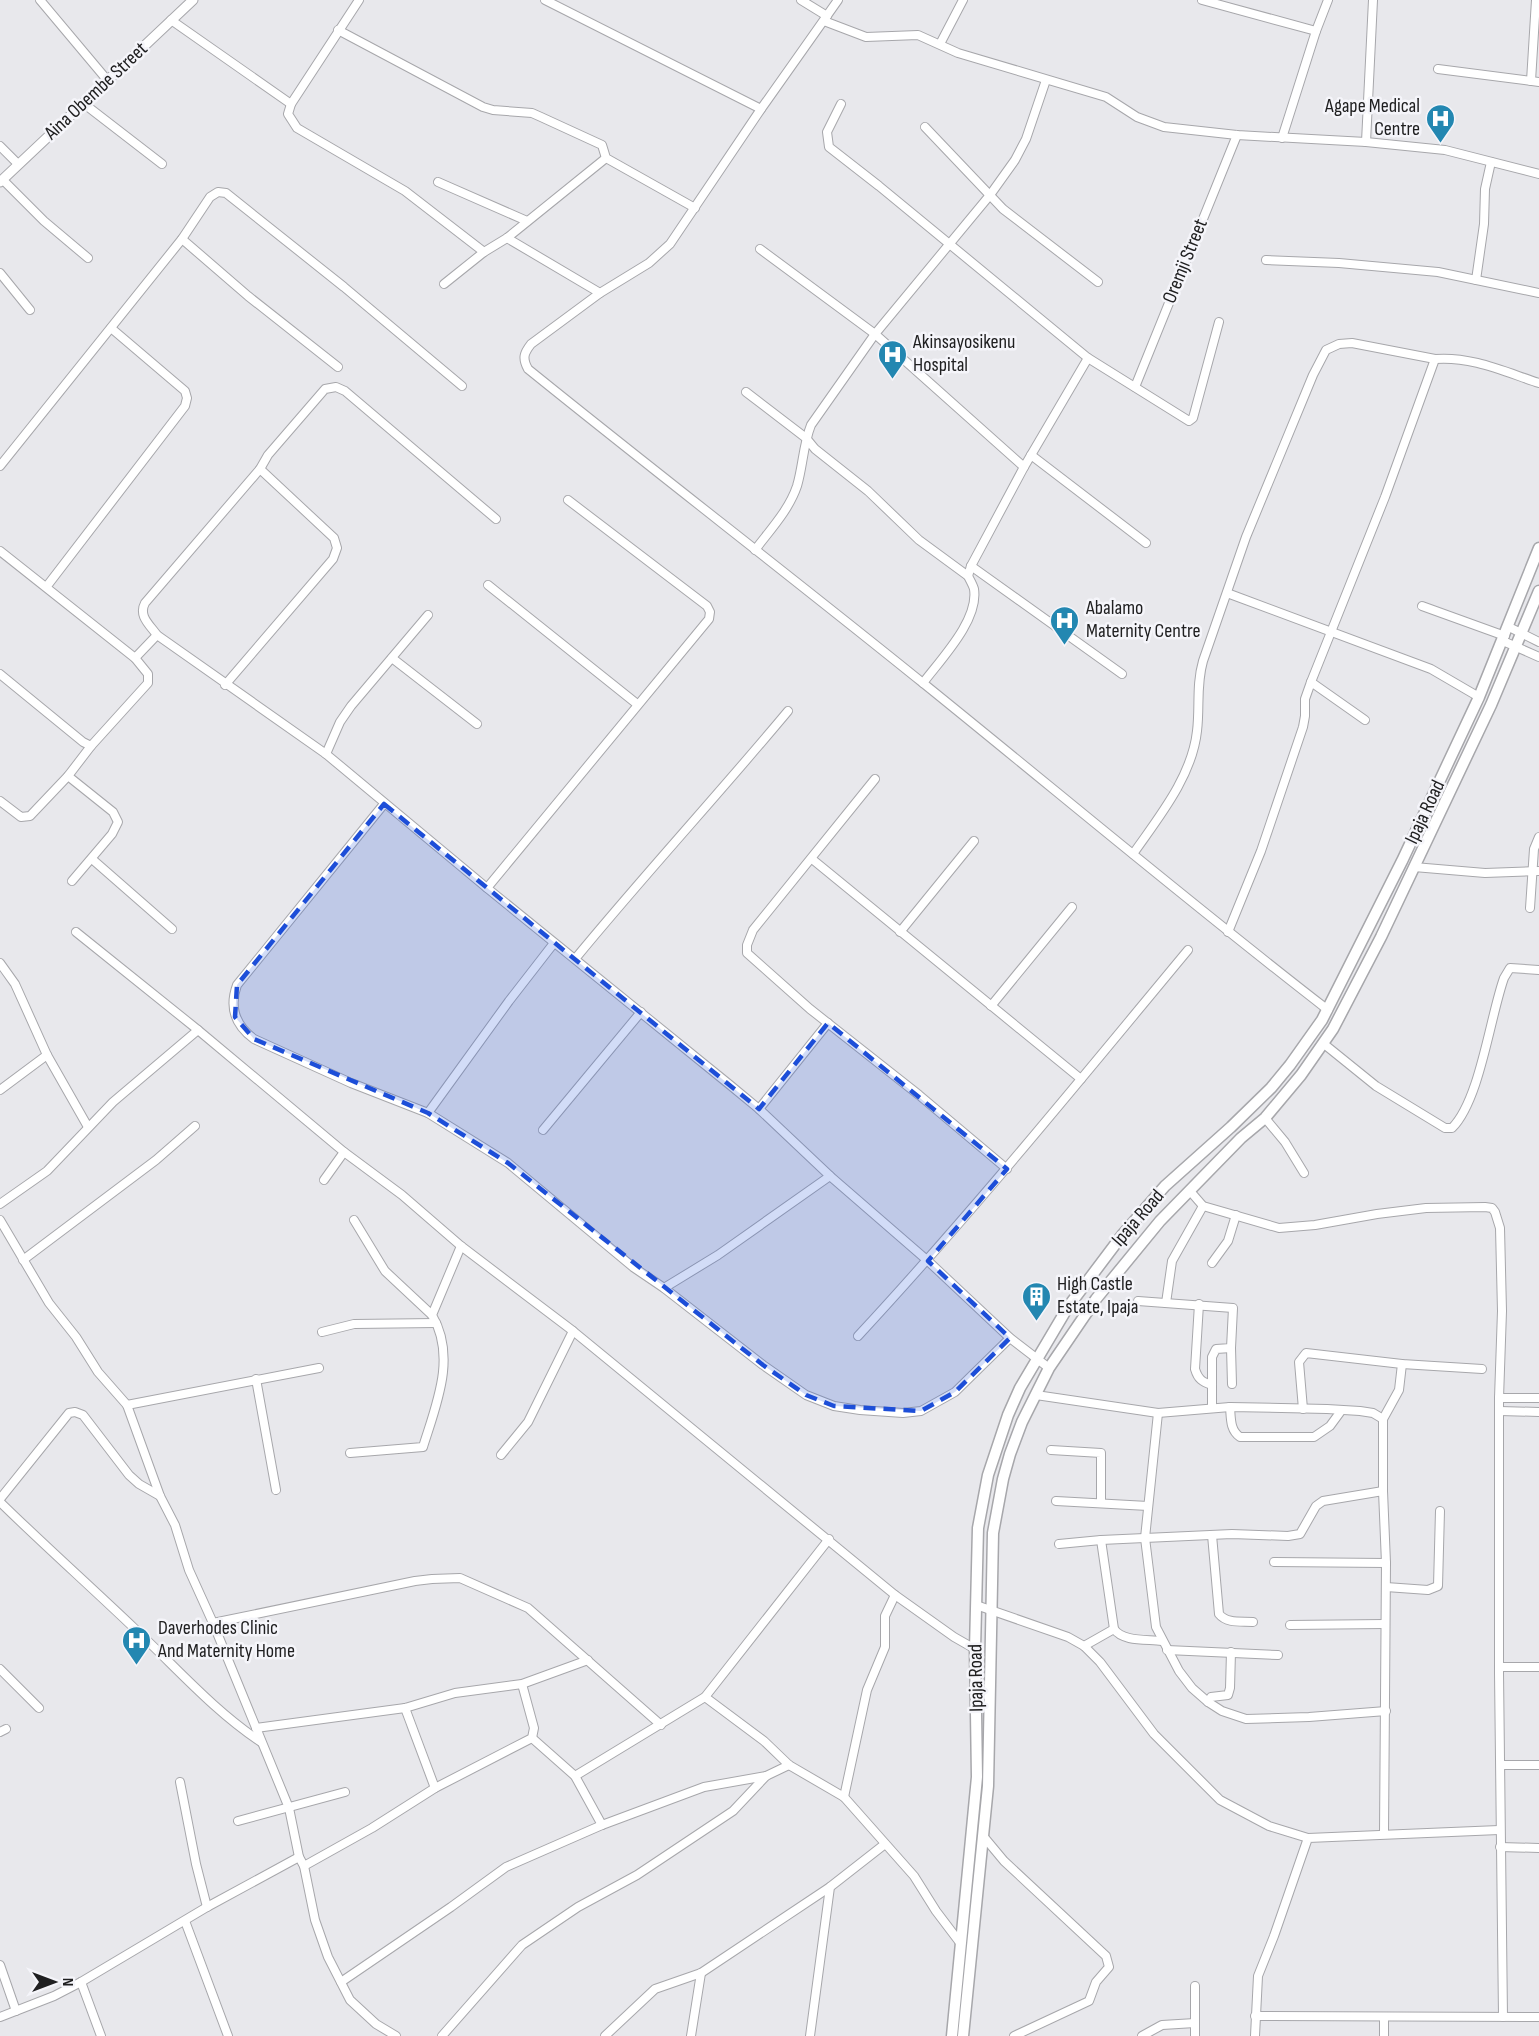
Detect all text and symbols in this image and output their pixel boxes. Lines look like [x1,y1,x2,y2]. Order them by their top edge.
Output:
street label: Aina Obembe Street [39,37,153,146]
place label: Agape Medical Centre [1324,94,1420,141]
hospital icon: Agape Medical Centre [1425,102,1457,144]
street label: Oremji Street [1157,215,1213,307]
place label: Akinsayosikenu Hospital [912,330,1015,377]
hospital icon: Akinsayosikenu Hospital [876,338,908,380]
place label: Abalamo Maternity Centre [1085,596,1200,643]
hospital icon: Abalamo Maternity Centre [1049,604,1081,646]
street label: Ipaja Road [1400,776,1450,848]
street label: Ipaja Road [1107,1185,1169,1251]
place label: High Castle Estate, Ipaja [1057,1272,1138,1319]
building icon: High Castle Estate, Ipaja [1020,1280,1052,1322]
place label: Daverhodes Clinic And Maternity Home [157,1616,295,1663]
hospital icon: Daverhodes Clinic And Maternity Home [121,1624,153,1666]
street label: Ipaja Road [963,1644,989,1712]
north arrow [24,1952,84,2012]
text: N [58,1978,77,1986]

